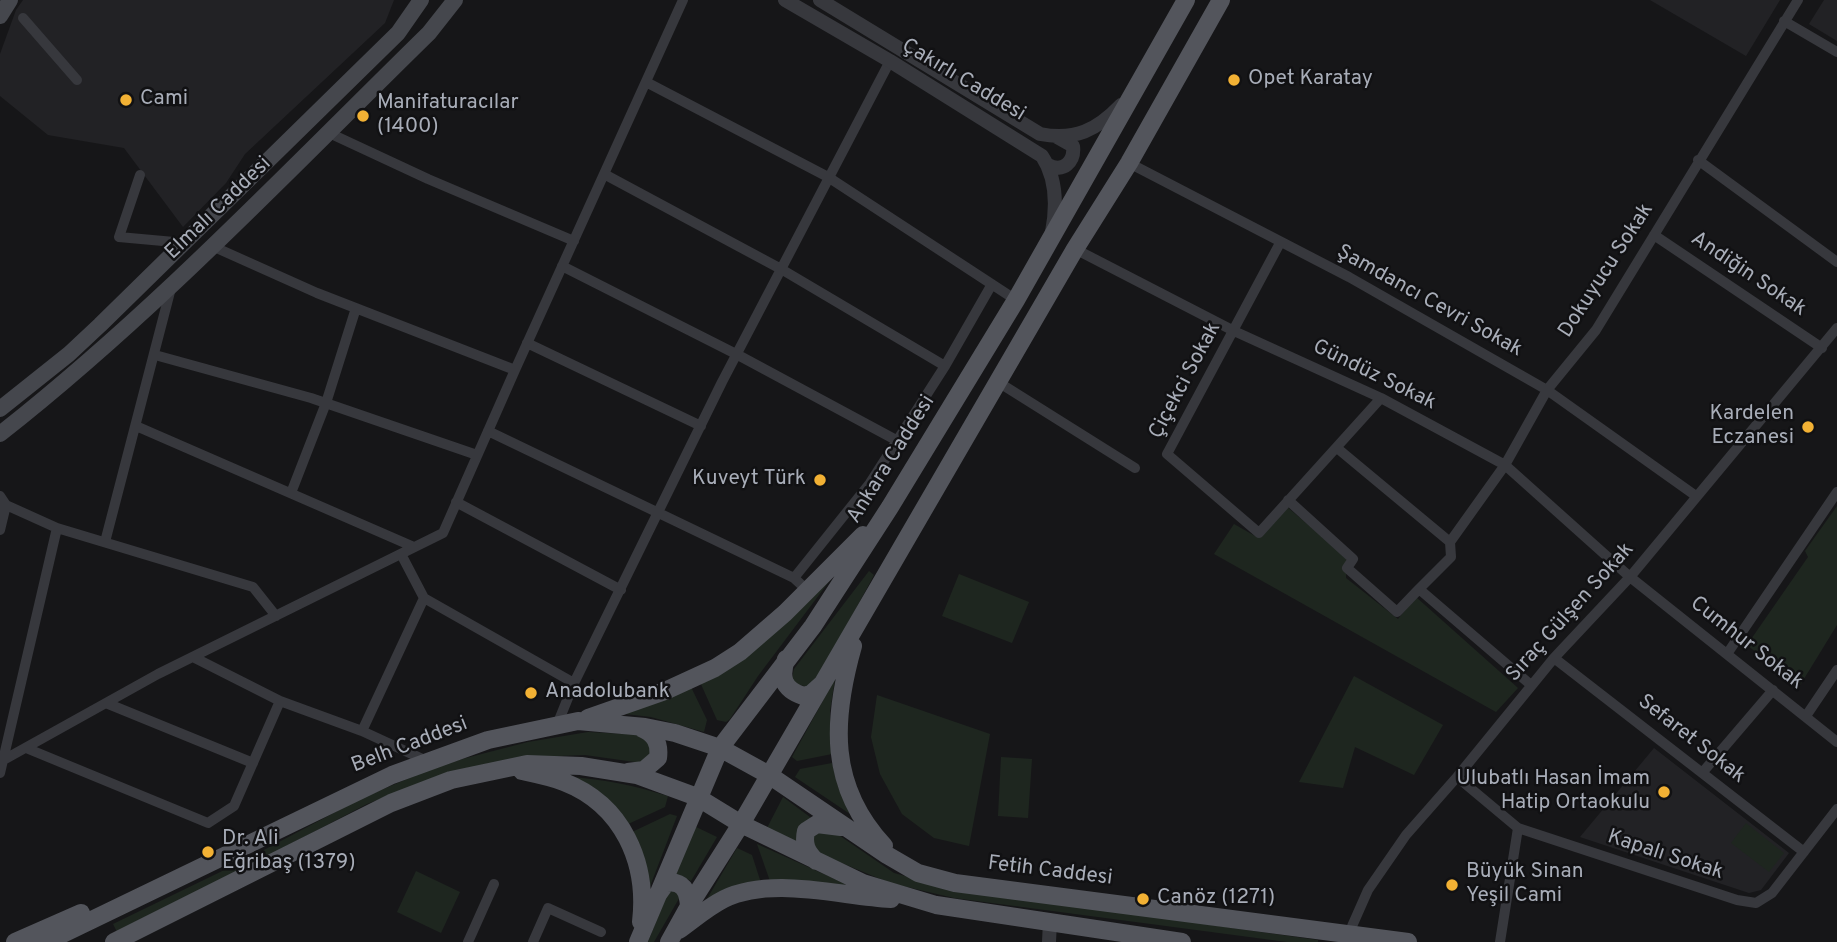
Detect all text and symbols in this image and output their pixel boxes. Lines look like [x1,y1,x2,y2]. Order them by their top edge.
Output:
street label: Çakırlı Caddesi [896,34,1030,128]
place label: Opet Karatay [1248,67,1373,93]
marker: Opet Karatay [1226,72,1242,88]
place label: Cami [140,87,188,113]
place label: Manifaturacılar (1400) [377,91,519,141]
marker: Cami [118,92,134,108]
marker: Manifaturacılar (1400) [355,108,371,124]
street label: Elmalı Caddesi [161,152,277,266]
street label: Dokuyucu Sokak [1554,199,1660,343]
street label: Andiğin Sokak [1685,227,1811,323]
street label: Şamdancı Cevri Sokak [1332,240,1526,364]
street label: Çiçekci Sokak [1145,318,1227,444]
street label: Gündüz Sokak [1308,335,1440,417]
street label: Ankara Caddesi [842,391,942,529]
place label: Kardelen Eczanesi [1710,402,1794,452]
marker: Kardelen Eczanesi [1800,419,1816,435]
place label: Kuveyt Türk [692,467,806,493]
marker: Kuveyt Türk [812,472,828,488]
street label: Sıraç Gülşen Sokak [1502,538,1640,688]
street label: Cumhur Sokak [1684,592,1808,696]
place label: Anadolubank [545,680,670,706]
marker: Anadolubank [523,685,539,701]
street label: Sefaret Sokak [1632,690,1750,790]
street label: Belh Caddesi [348,712,472,780]
place label: Ulubatlı Hasan İmam Hatip Ortaokulu [1456,767,1650,817]
marker: Ulubatlı Hasan İmam Hatip Ortaokulu [1656,784,1672,800]
street label: Kapalı Sokak [1604,825,1726,887]
place label: Dr. Ali Eğribaş (1379) [222,827,356,877]
marker: Dr. Ali Eğribaş (1379) [200,844,216,860]
street label: Fetih Caddesi [986,852,1114,892]
place label: Büyük Sinan Yeşil Cami [1466,860,1584,910]
marker: Büyük Sinan Yeşil Cami [1444,877,1460,893]
place label: Canöz (1271) [1157,886,1275,912]
marker: Canöz (1271) [1135,891,1151,907]

